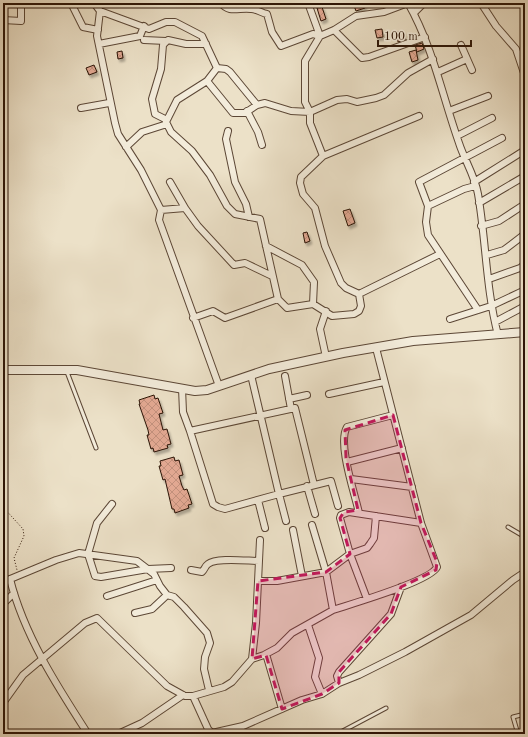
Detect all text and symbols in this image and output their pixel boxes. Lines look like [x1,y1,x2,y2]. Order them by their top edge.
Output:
scale bar [378,22,471,48]
text: 100 m [384,31,418,43]

